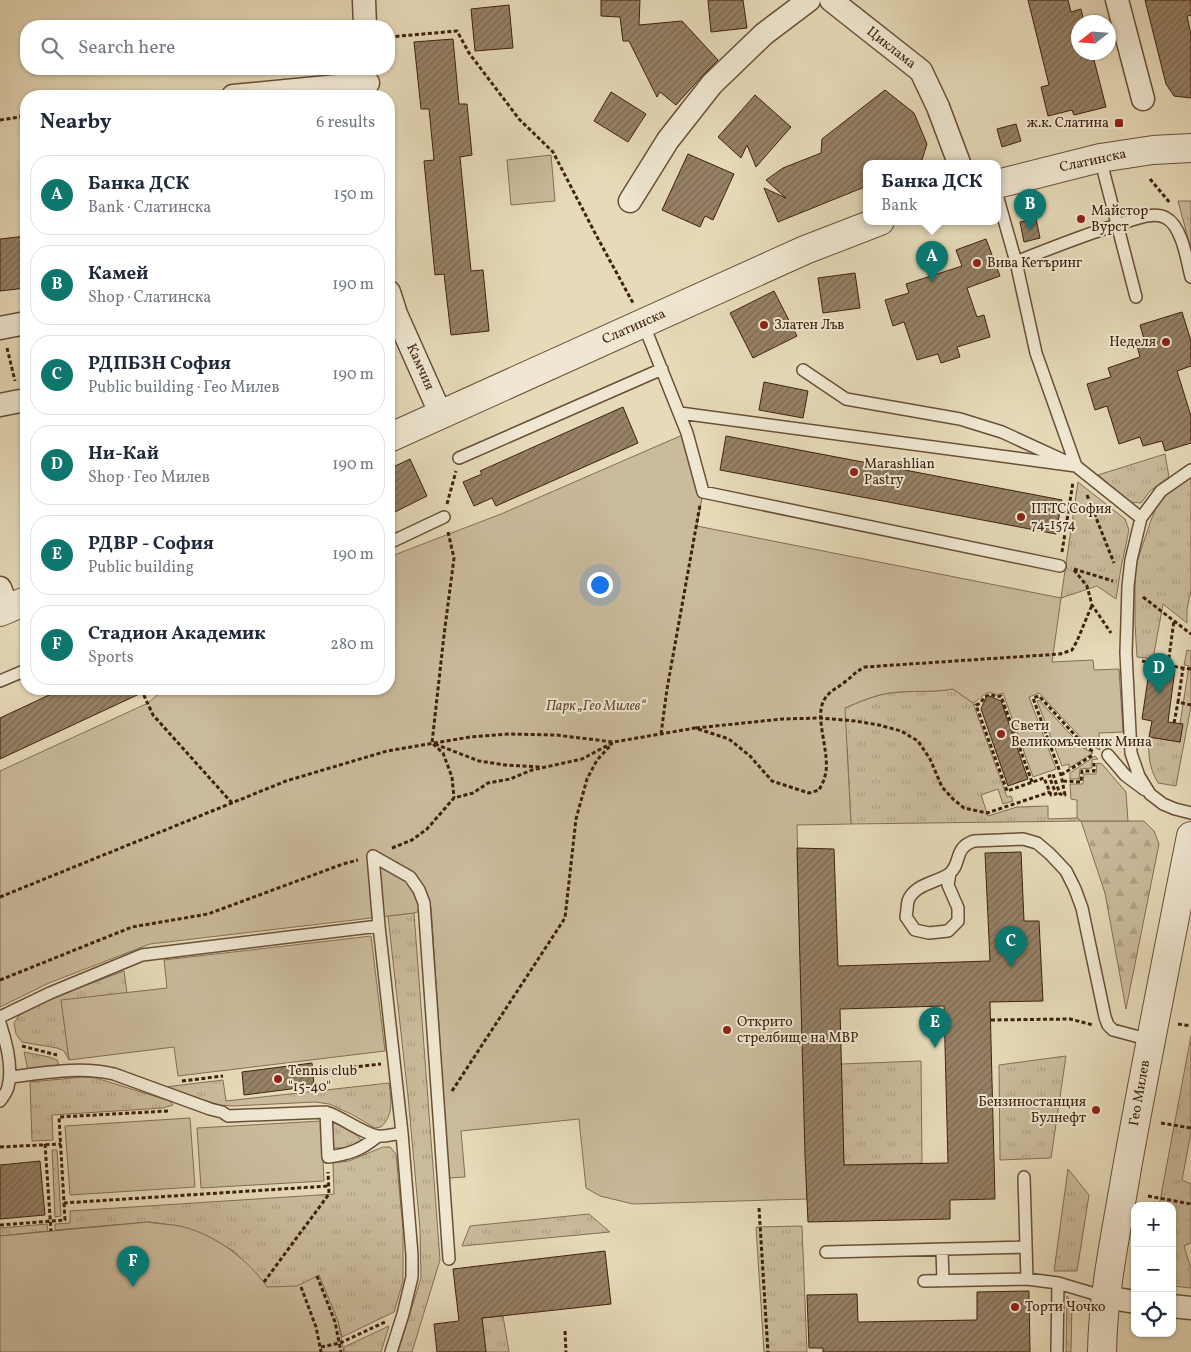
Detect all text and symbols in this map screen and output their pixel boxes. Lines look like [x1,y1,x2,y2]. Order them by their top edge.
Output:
north arrow [1071,15,1116,60]
search box [20,20,395,75]
street label: Циклама [862,23,920,73]
icon: search [38,34,66,62]
text: Search here [78,35,175,61]
text: Nearby [40,108,111,137]
text: 6 results [316,112,375,134]
place label: ж.к. Слатина [1027,114,1109,133]
marker: ж.к. Слатина [1113,117,1125,129]
street label: Слатинска [1058,145,1128,177]
popup [863,160,1001,225]
text: Банка ДСК [881,169,983,195]
text: Банка ДСК [88,171,189,197]
text: A [51,184,63,206]
text: 150 m [333,184,374,206]
pin: B [1014,189,1046,230]
text: Bank [881,195,918,217]
text: Bank · Слатинска [88,197,211,219]
place label: Майстор Вурст [1091,202,1148,237]
marker: Майстор Вурст [1075,213,1087,225]
pin: A [916,241,948,282]
place label: Вива Кетъринг [987,254,1082,273]
marker: Вива Кетъринг [971,257,983,269]
text: Камей [88,261,148,287]
text: B [52,274,62,296]
text: 190 m [332,274,374,296]
text: Shop · Слатинска [88,287,211,309]
street label: Слатинска [599,305,669,349]
place label: Златен Лъв [774,316,844,335]
marker: Златен Лъв [758,319,770,331]
place label: Неделя [1109,333,1156,352]
marker: Неделя [1160,336,1172,348]
street label: Камчия [401,341,439,393]
text: РДПБЗН София [88,351,231,377]
text: C [52,364,62,386]
text: 190 m [332,364,374,386]
text: Public building · Гео Милев [88,377,280,399]
text: Ни-Кай [88,441,159,467]
text: D [51,454,63,476]
text: 190 m [332,454,374,476]
place label: Marashlian Pastry [864,455,935,490]
marker: Marashlian Pastry [848,466,860,478]
text: Shop · Гео Милев [88,467,210,489]
place label: ПТТС София 74-1574 [1031,500,1111,535]
marker: ПТТС София 74-1574 [1015,511,1027,523]
text: РДВР - София [88,531,214,557]
text: E [52,544,62,566]
text: 190 m [332,544,374,566]
text: Public building [88,557,194,579]
your location [587,572,613,598]
text: Стадион Академик [88,621,266,647]
text: F [52,634,62,656]
text: 280 m [330,634,374,656]
text: Sports [88,647,134,669]
pin: D [1143,653,1175,694]
park label: Парк „Гео Милев“ [546,697,646,716]
place label: Свети Великомъченик Мина [1011,717,1152,752]
marker: Свети Великомъченик Мина [995,728,1007,740]
pin: C [995,926,1027,967]
pin: E [919,1007,951,1048]
place label: Открито стрелбище на МВР [737,1013,858,1048]
marker: Открито стрелбище на МВР [721,1024,733,1036]
street label: Гео Милев [1125,1059,1155,1127]
place label: Tennis club "15-40" [288,1062,358,1097]
marker: Tennis club "15-40" [272,1073,284,1085]
place label: Бензиностанция Булнефт [978,1093,1086,1128]
marker: Бензиностанция Булнефт [1090,1104,1102,1116]
map controls [1131,1202,1176,1337]
button: + [1131,1202,1176,1247]
pin: F [117,1246,149,1287]
button: − [1131,1247,1176,1292]
button: locate [1131,1292,1176,1337]
place label: Торти Чочко [1025,1298,1105,1317]
marker: Торти Чочко [1009,1301,1021,1313]

